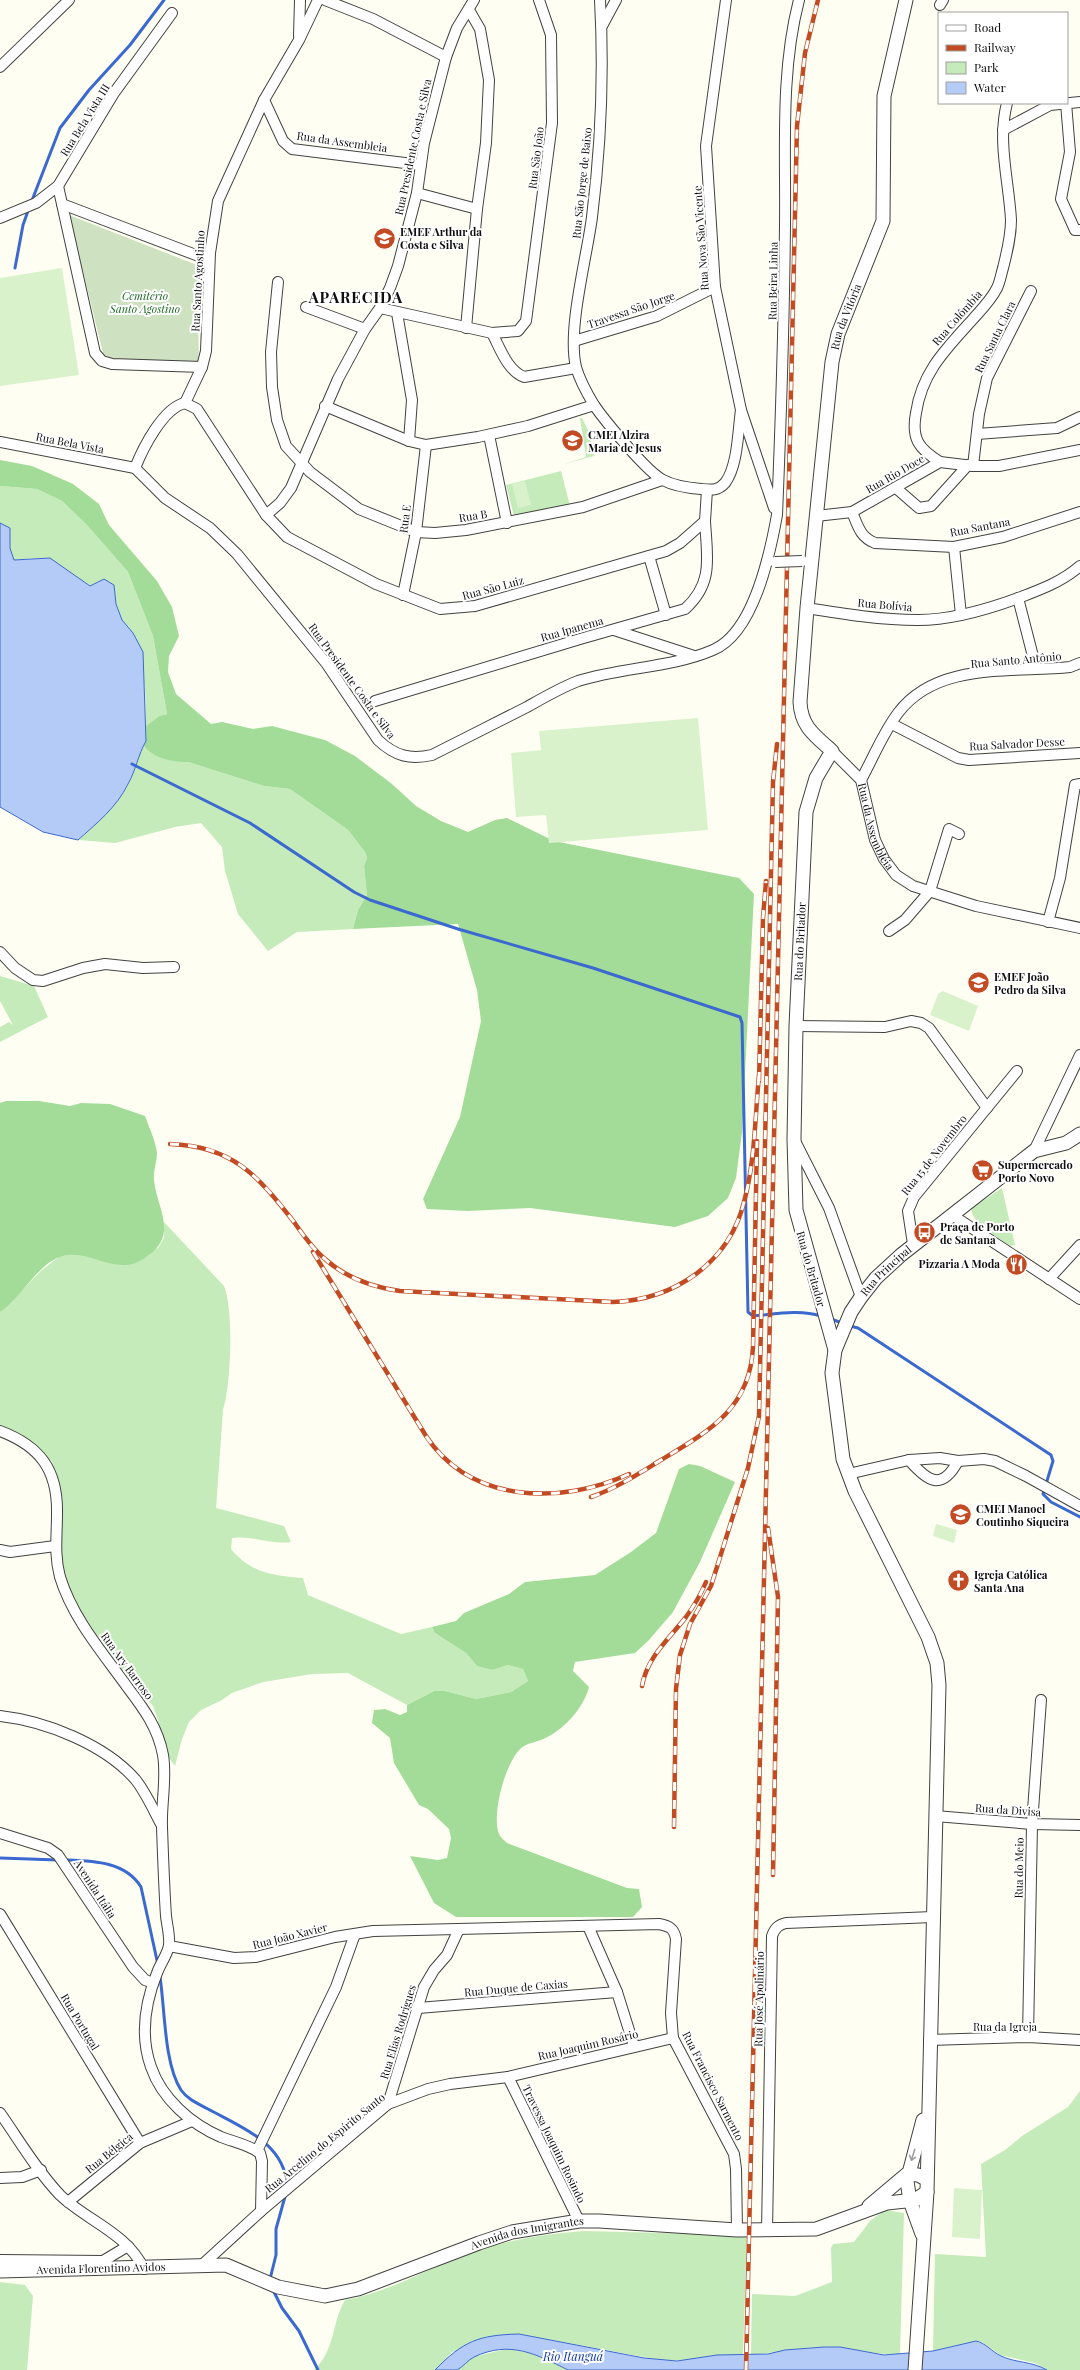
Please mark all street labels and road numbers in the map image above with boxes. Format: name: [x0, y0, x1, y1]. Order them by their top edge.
street label: Rua Presidente Costa e Silva: [391, 77, 434, 216]
street label: Rua Bela Vista III: [56, 80, 113, 159]
street label: Rua São João: [524, 126, 547, 190]
street label: Rua São Jorge de Baixo: [568, 127, 595, 239]
street label: Rua da Assembleia: [296, 128, 389, 155]
street label: Rua Nova São Vicente: [689, 185, 712, 291]
street label: Rua Santo Agostinho: [187, 230, 208, 332]
street label: Rua Beira Linha: [764, 241, 781, 320]
street label: Rua da Vitória: [827, 281, 864, 351]
street label: Rua Colômbia: [928, 286, 985, 349]
street label: Travessa São Jorge: [585, 287, 677, 332]
street label: Rua Santa Clara: [971, 298, 1019, 375]
street label: Rua Bela Vista: [35, 429, 106, 457]
street label: Rua Rio Doce: [863, 450, 927, 496]
street label: Rua E: [395, 504, 414, 534]
street label: Rua B: [458, 506, 488, 525]
street label: Rua Santana: [949, 513, 1012, 540]
street label: Rua São Luiz: [460, 572, 525, 603]
street label: Rua Bolívia: [857, 595, 914, 614]
street label: Rua Ipanema: [539, 612, 605, 645]
street label: Rua Presidente Costa e Silva: [305, 620, 400, 742]
street label: Rua Santo Antônio: [970, 648, 1062, 671]
street label: Rua Salvador Desse: [969, 733, 1066, 753]
street label: Rua da Assembléia: [855, 781, 898, 873]
street label: Rua do Britador: [790, 902, 809, 981]
street label: Rua 15 de Novembro: [897, 1111, 970, 1198]
street label: Rua do Britador: [793, 1229, 830, 1309]
street label: Rua Principal: [857, 1242, 914, 1299]
street label: Rua Ary Barroso: [98, 1629, 157, 1702]
street label: Rua da Divisa: [974, 1800, 1042, 1819]
street label: Rua do Meio: [1010, 1837, 1027, 1899]
street label: Avenida Itália: [70, 1856, 120, 1921]
street label: Rua João Xavier: [251, 1919, 329, 1952]
street label: Rua José Apolinário: [750, 1951, 767, 2047]
street label: Rua Duque de Caxias: [464, 1975, 568, 2000]
street label: Rua Elias Rodrigues: [376, 1983, 419, 2081]
street label: Rua Portugal: [58, 1991, 103, 2053]
street label: Rua da Igreja: [973, 2019, 1038, 2034]
street label: Rua Joaquim Rosário: [536, 2026, 640, 2063]
street label: Rua Francisco Sarmento: [679, 2029, 747, 2143]
street label: Travessa Joaquim Rosindo: [519, 2082, 590, 2205]
street label: Rua Arcelino do Espírito Santo: [261, 2089, 388, 2196]
street label: Rua Bélgica: [82, 2129, 136, 2176]
street label: Avenida dos Imigrantes: [467, 2213, 584, 2253]
street label: Avenida Florentino Avidos: [35, 2259, 166, 2277]

